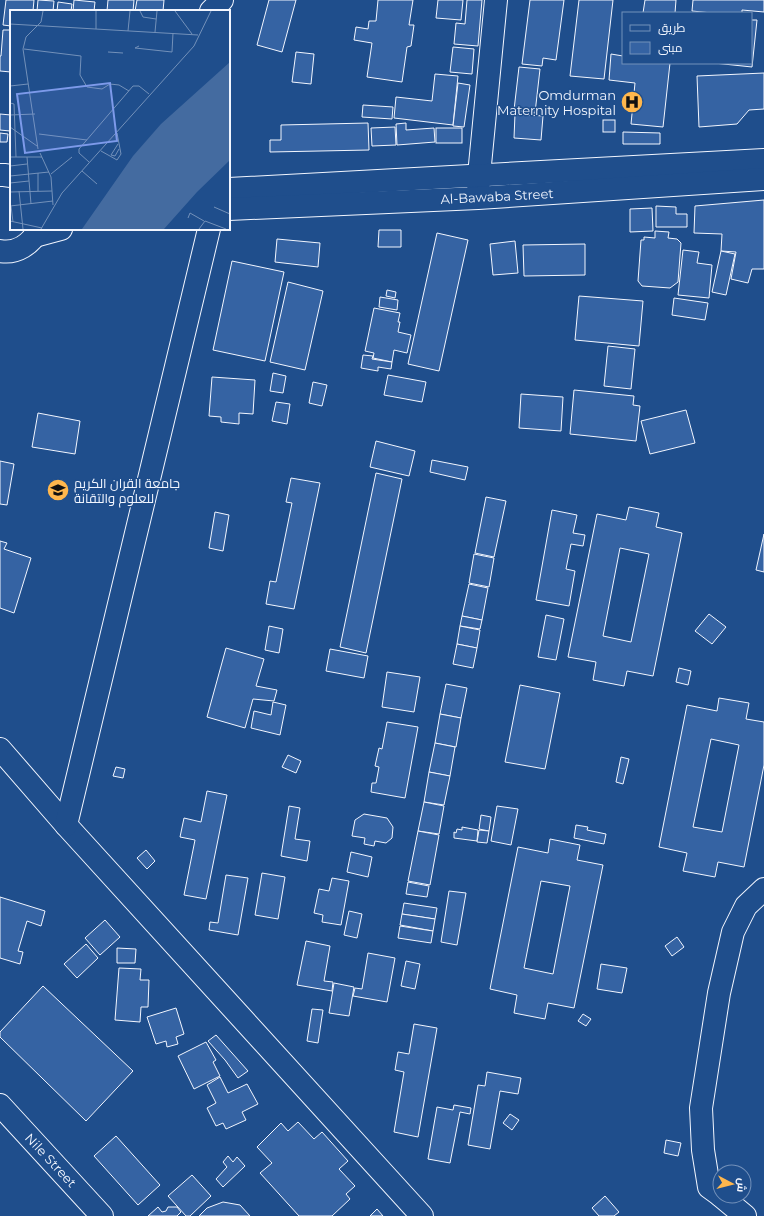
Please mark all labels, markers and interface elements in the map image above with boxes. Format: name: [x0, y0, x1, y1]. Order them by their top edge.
inset map: [10, 10, 230, 230]
legend: [622, 12, 752, 64]
text: طريق: [658, 20, 686, 35]
text: مبنى: [658, 40, 683, 55]
place label: Omdurman Maternity Hospital: [497, 87, 616, 118]
hospital icon: Omdurman Maternity Hospital: [619, 89, 645, 115]
street label: Al-Bawaba Street: [440, 185, 554, 207]
place label: جامعة القران الكريم للعلوم والتقانة: [74, 475, 180, 508]
school or university icon: جامعة القران الكريم للعلوم والتقانة: [45, 477, 71, 503]
street label: Nile Street: [22, 1130, 80, 1190]
north arrow: [712, 1164, 752, 1204]
text: ش: [734, 1177, 750, 1193]

